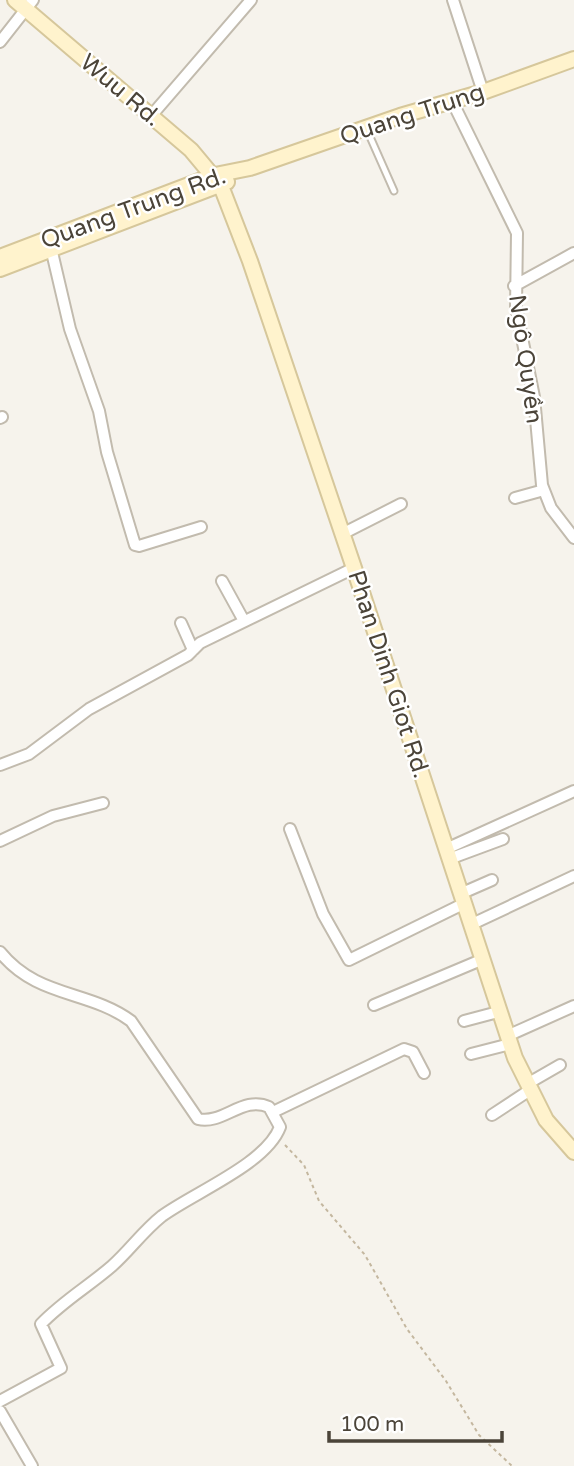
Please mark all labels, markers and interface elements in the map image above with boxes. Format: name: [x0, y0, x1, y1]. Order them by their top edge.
street label: Wuu Rd.: [74, 48, 167, 133]
street label: Quang Trung: [336, 77, 488, 151]
street label: Quang Trung Rd.: [37, 162, 230, 255]
street label: Ngô Quyền: [502, 293, 549, 425]
street label: Phan Dinh Giot Rd.: [341, 567, 436, 782]
scale bar: [329, 1400, 502, 1444]
text: 100 m: [340, 1412, 404, 1437]

